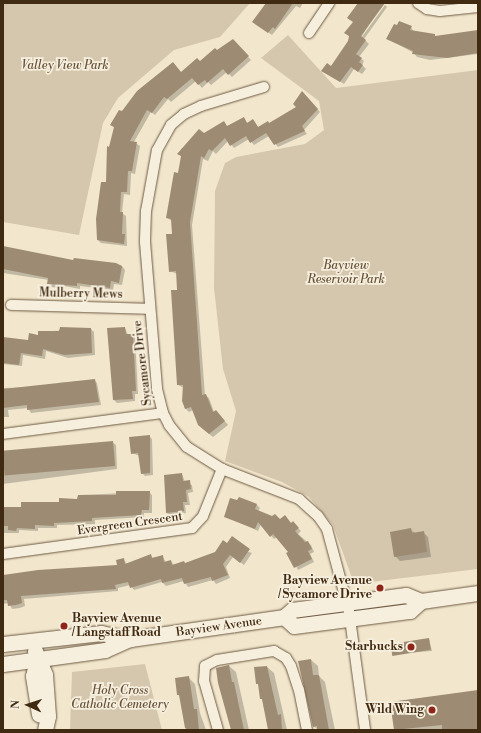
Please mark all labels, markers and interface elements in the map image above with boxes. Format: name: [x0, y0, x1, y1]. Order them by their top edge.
park label: Valley View Park: [22, 59, 108, 73]
park label: Bayview Reservoir Park: [307, 259, 385, 287]
street label: Mulberry Mews: [39, 286, 123, 302]
street label: Sycamore Drive: [131, 320, 155, 406]
street label: Evergreen Crescent: [76, 509, 184, 539]
place label: Bayview Avenue / Sycamore Drive: [278, 574, 372, 602]
marker: Bayview Avenue / Sycamore Drive: [375, 583, 385, 593]
place label: Bayview Avenue / Langstaff Road: [72, 612, 161, 640]
street label: Bayview Avenue: [175, 614, 263, 640]
marker: Bayview Avenue / Langstaff Road: [59, 621, 69, 631]
place label: Starbucks: [345, 640, 403, 654]
marker: Starbucks: [406, 642, 416, 652]
park label: Holy Cross Catholic Cemetery: [71, 684, 169, 712]
north arrow: [8, 685, 48, 725]
text: N: [9, 700, 23, 709]
place label: Wild Wing: [365, 703, 424, 717]
marker: Wild Wing: [427, 705, 437, 715]

